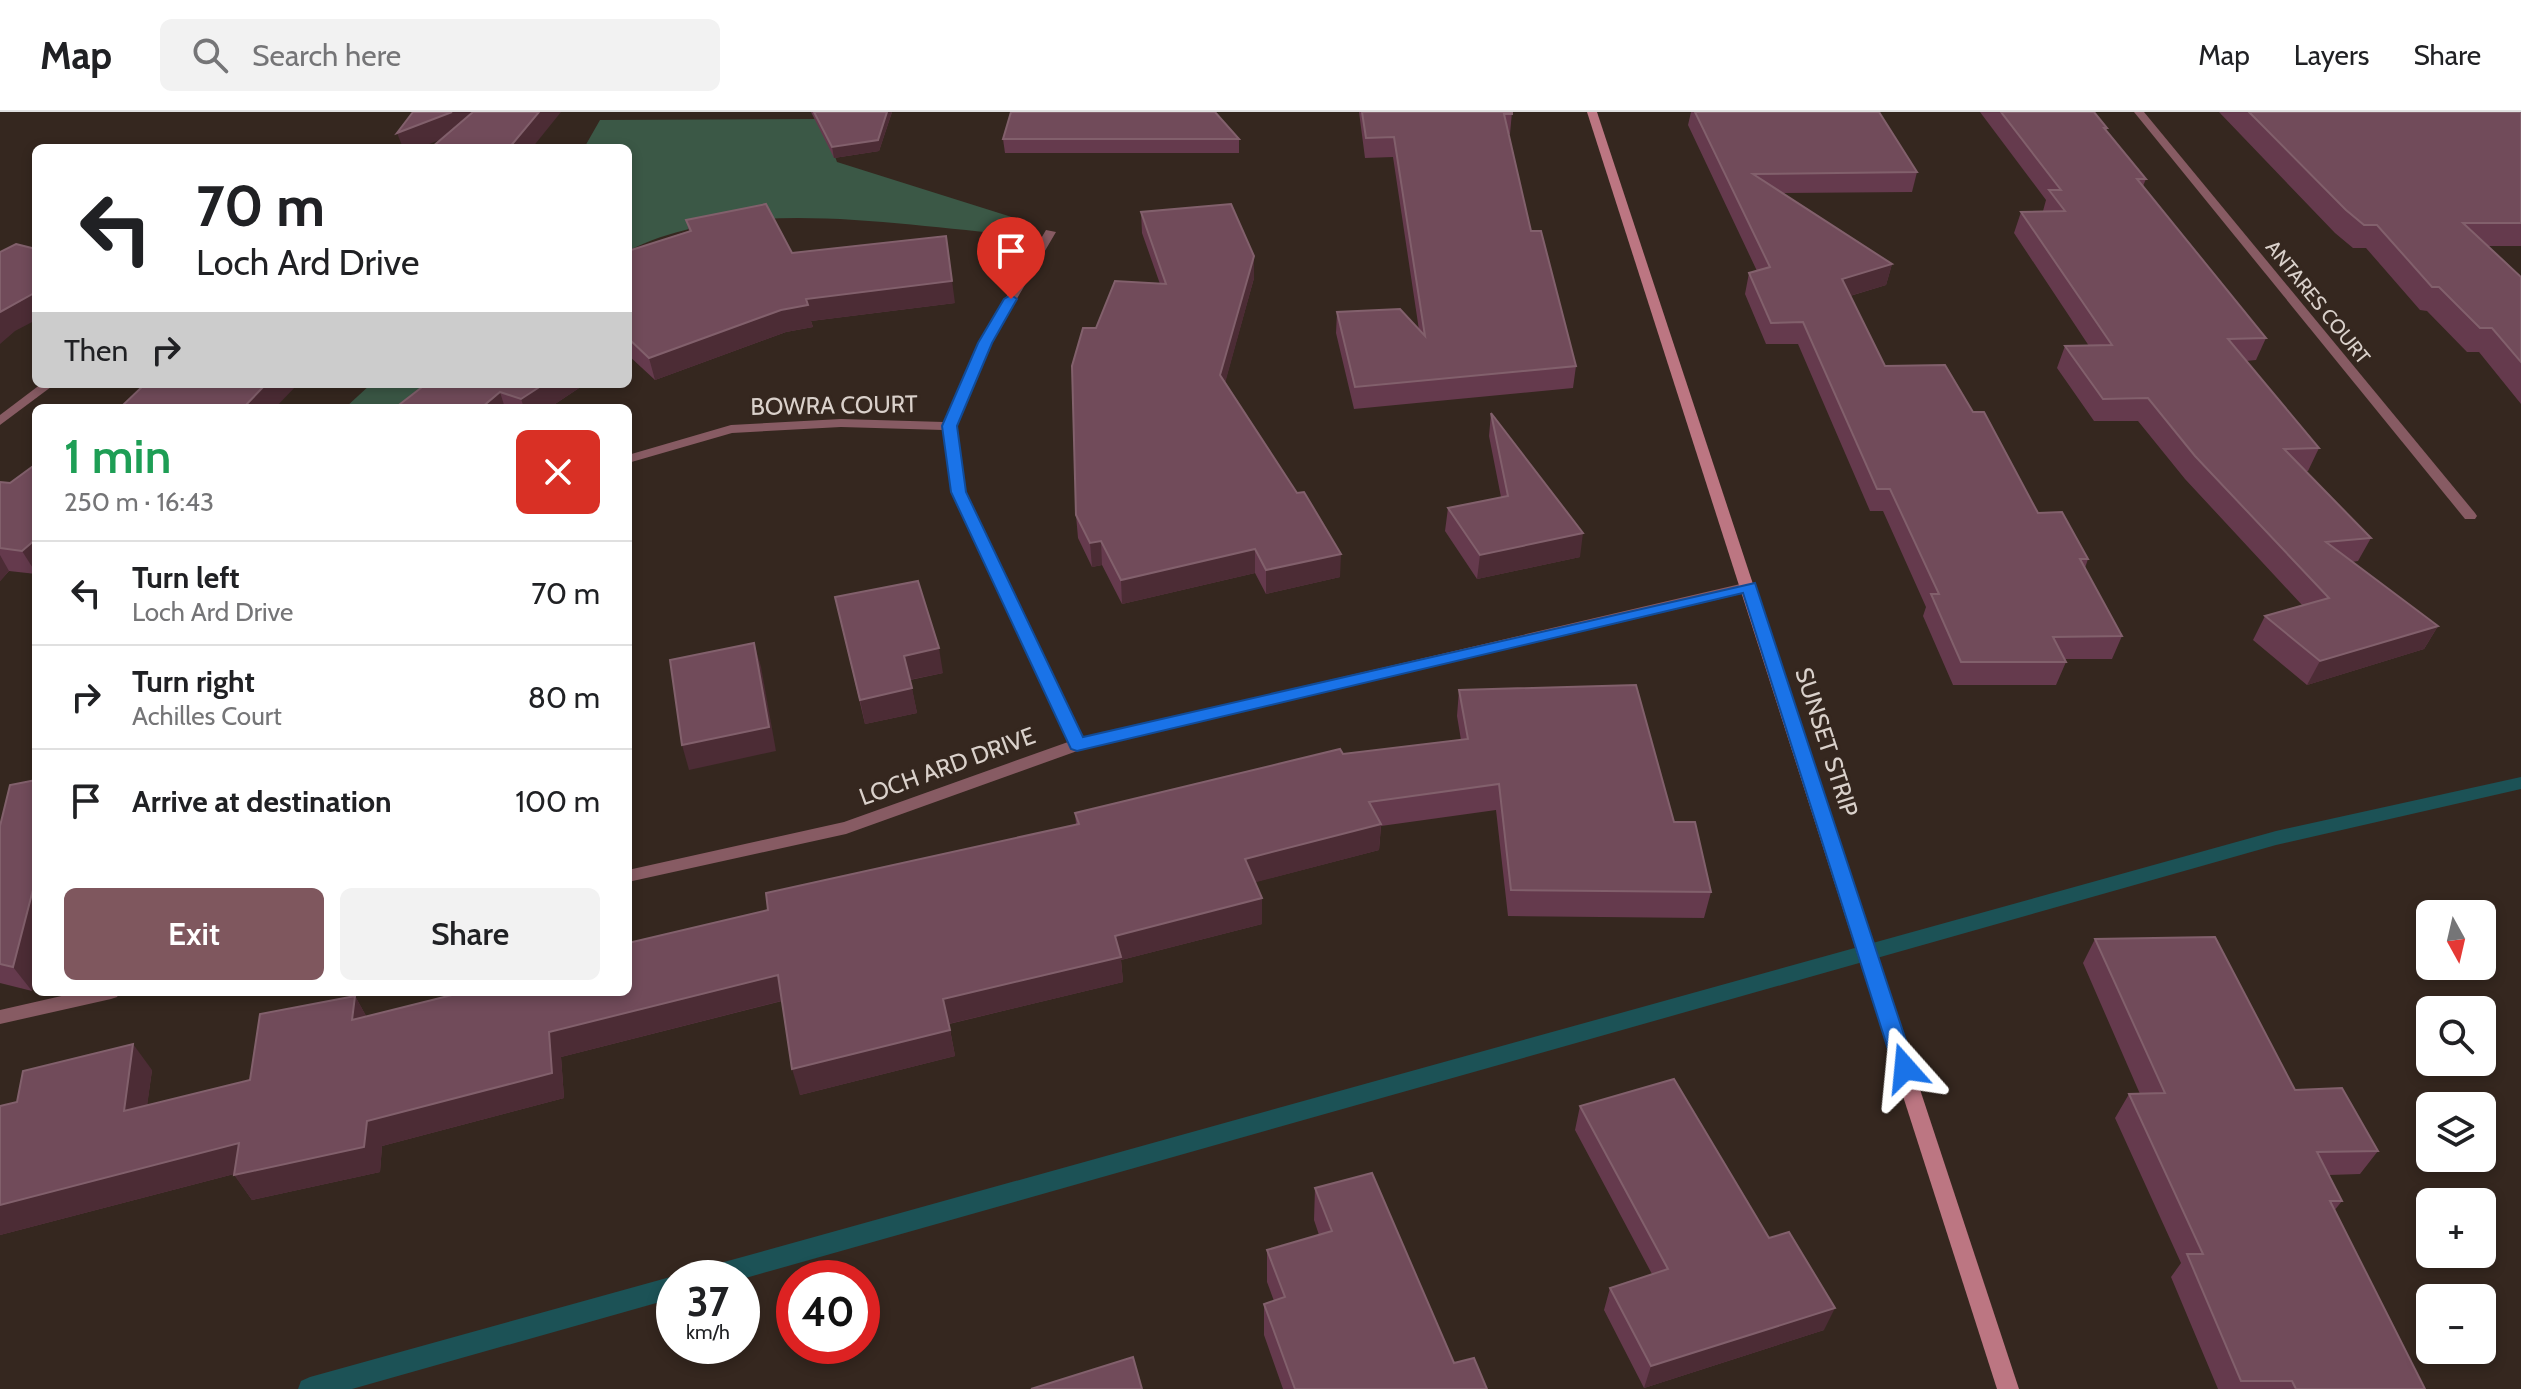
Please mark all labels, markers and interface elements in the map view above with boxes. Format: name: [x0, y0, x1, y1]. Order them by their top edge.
search box: [160, 19, 720, 91]
text: Map: [40, 32, 112, 79]
icon: search: [188, 33, 232, 77]
text: Search here: [252, 37, 401, 74]
text: Map: [2198, 38, 2250, 72]
text: Layers: [2294, 38, 2369, 72]
text: Share: [2413, 38, 2481, 72]
text: 70 m: [196, 172, 325, 240]
icon: left: [64, 176, 168, 280]
pin: [977, 217, 1045, 299]
icon: arrive: [989, 229, 1033, 273]
street label: ANTARES COURT: [2261, 235, 2375, 369]
text: Loch Ard Drive: [196, 240, 419, 284]
icon: right: [144, 328, 188, 372]
text: Then: [64, 332, 128, 369]
street label: BOWRA COURT: [750, 389, 918, 421]
text: 1 min: [64, 427, 171, 485]
button: close: [516, 430, 600, 514]
text: 250 m · 16:43: [64, 486, 214, 518]
text: Turn left: [132, 559, 240, 596]
icon: left: [64, 571, 108, 615]
text: 70 m: [531, 575, 600, 612]
text: Loch Ard Drive: [132, 596, 293, 628]
text: Turn right: [132, 663, 255, 700]
street label: SUNSET STRIP: [1789, 664, 1865, 820]
icon: right: [64, 675, 108, 719]
text: 80 m: [528, 679, 600, 716]
text: Achilles Court: [132, 700, 282, 732]
street label: LOCH ARD DRIVE: [855, 721, 1039, 811]
icon: arrive: [64, 779, 108, 823]
text: Arrive at destination: [132, 783, 392, 820]
text: 100 m: [515, 783, 600, 820]
button: Exit: [64, 888, 324, 980]
button: Share: [340, 888, 600, 980]
north arrow: [2416, 900, 2496, 980]
map controls: [2416, 900, 2496, 1364]
button: search: [2416, 996, 2496, 1076]
position arrow: [1863, 1026, 1947, 1110]
button: layers: [2416, 1092, 2496, 1172]
button: +: [2416, 1188, 2496, 1268]
speed limit sign: 40: [776, 1260, 880, 1364]
text: 37: [687, 1277, 729, 1326]
button: −: [2416, 1284, 2496, 1364]
text: km/h: [686, 1320, 730, 1344]

